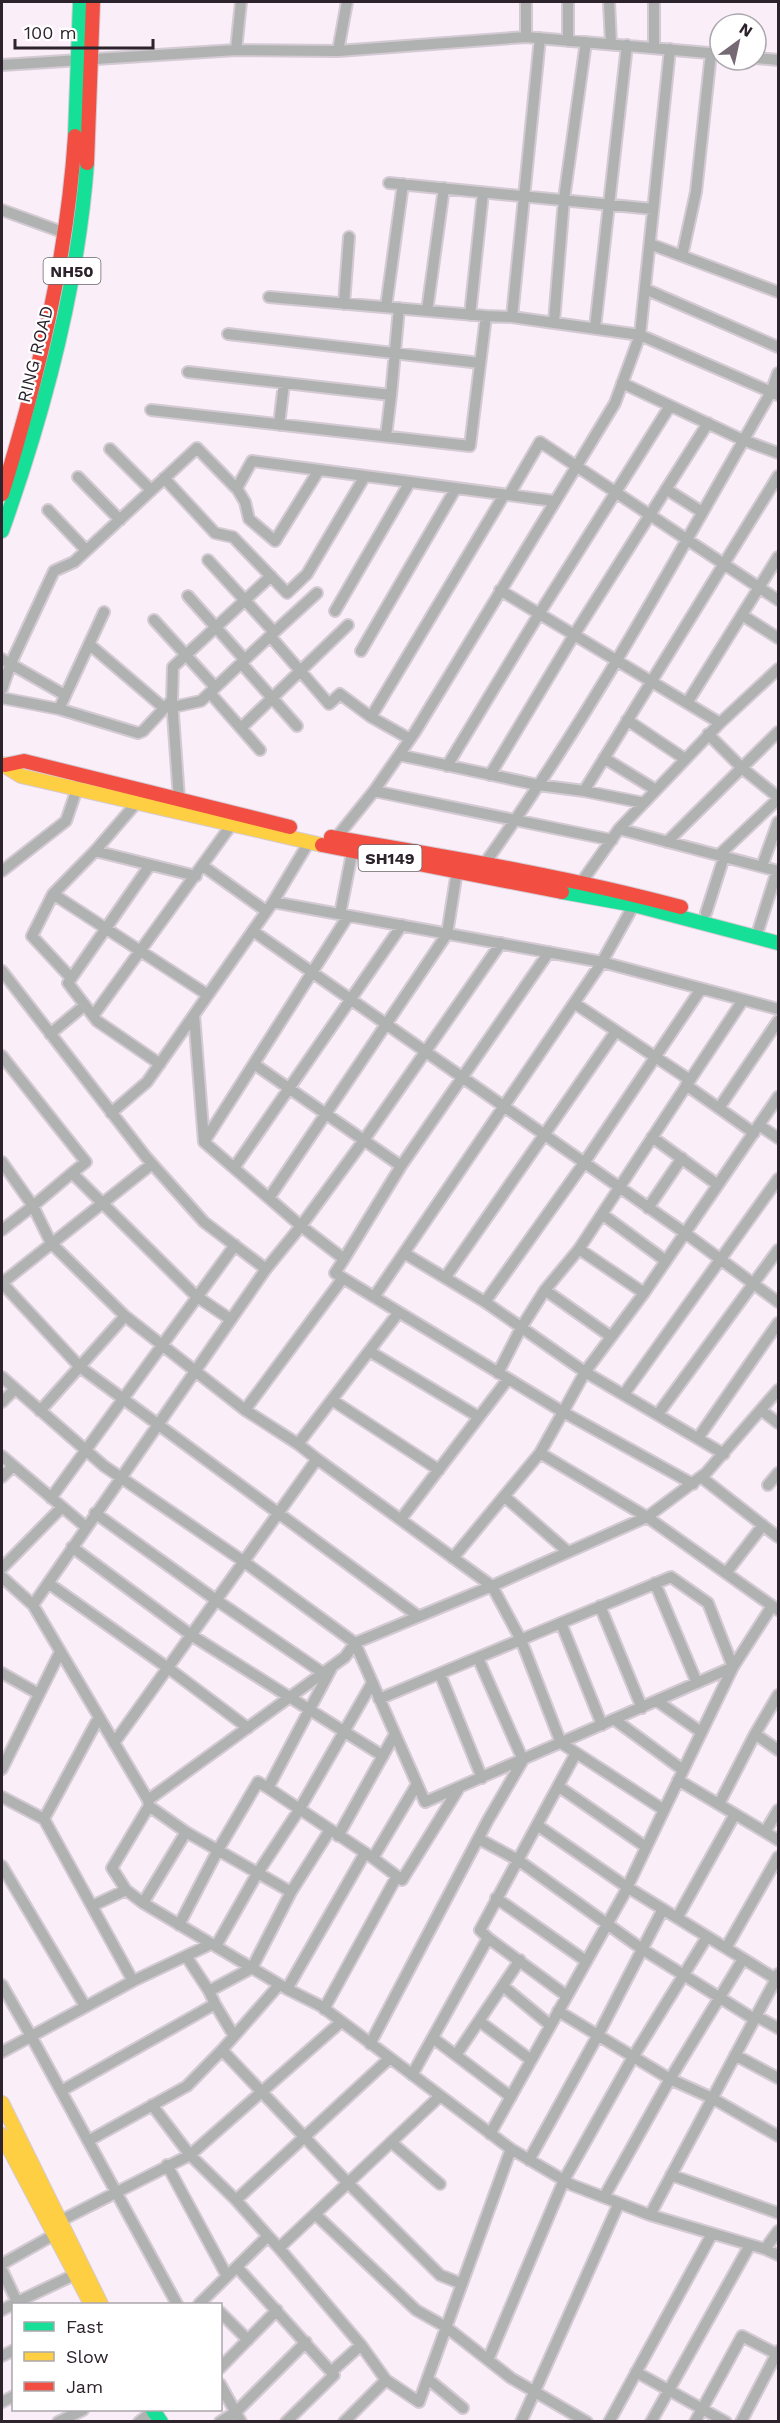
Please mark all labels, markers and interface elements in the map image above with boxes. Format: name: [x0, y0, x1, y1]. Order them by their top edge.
scale bar: [15, 12, 153, 50]
north arrow: [708, 12, 768, 72]
text: N: [736, 19, 756, 41]
text: 100 m: [24, 22, 77, 43]
road number: NH50: [44, 258, 100, 284]
street label: RING ROAD: [13, 303, 57, 405]
road number: SH149: [358, 845, 422, 871]
legend: [12, 2303, 222, 2411]
text: Fast: [66, 2316, 104, 2337]
text: Slow: [66, 2346, 109, 2367]
text: Jam: [66, 2376, 103, 2397]

